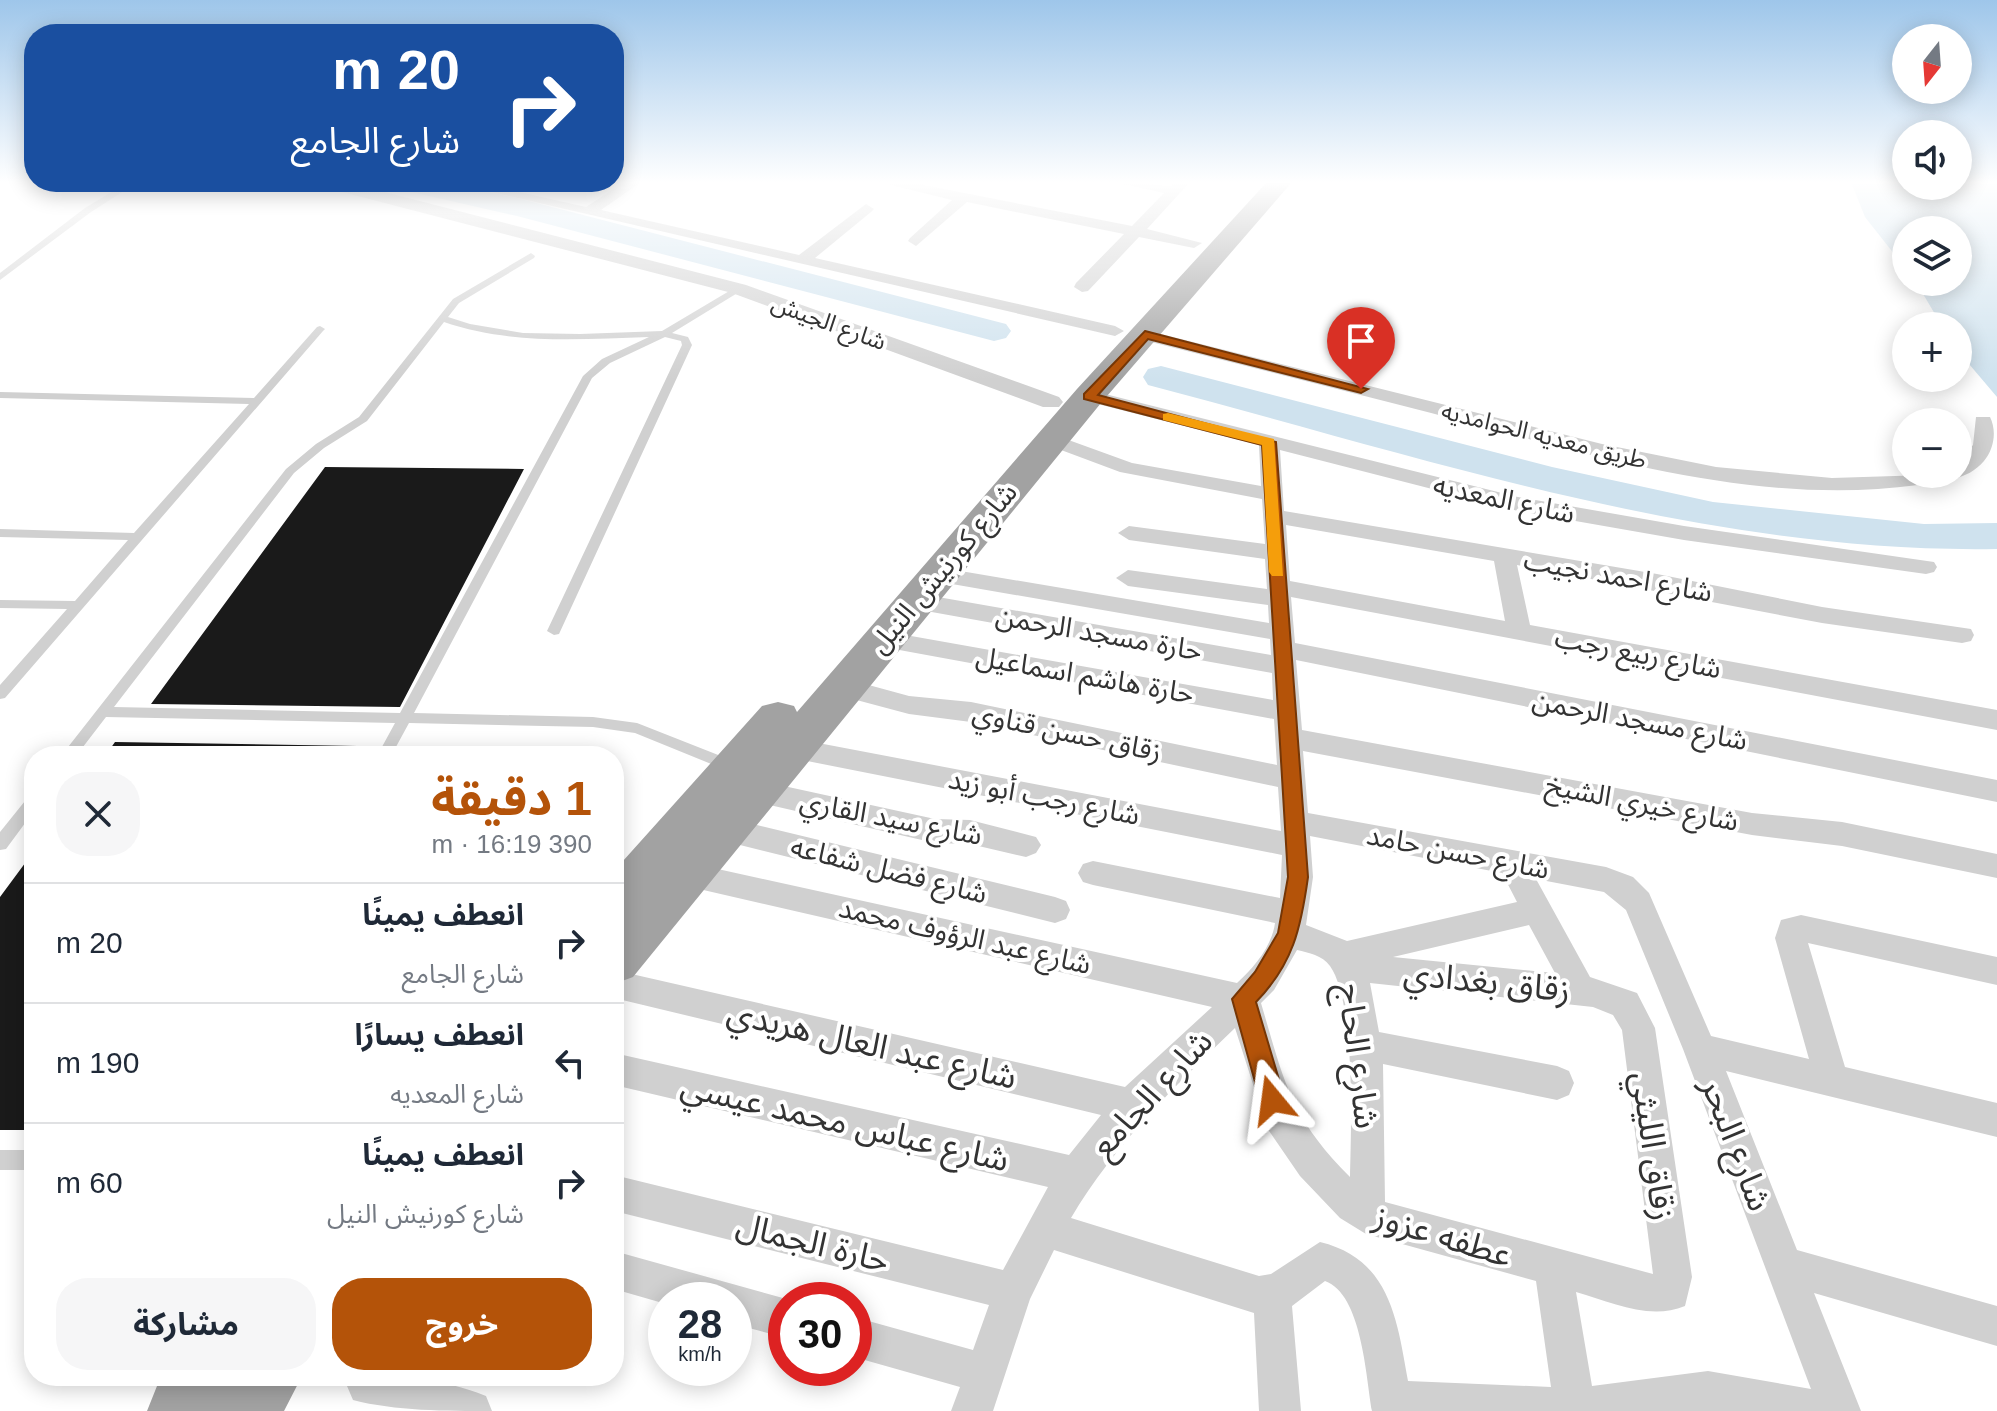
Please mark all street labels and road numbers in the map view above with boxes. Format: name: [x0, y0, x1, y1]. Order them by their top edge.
street label: شارع الجيش: [767, 289, 890, 359]
street label: طريق معديه الحوامديه: [1438, 396, 1649, 475]
street label: شارع المعديه: [1429, 469, 1578, 534]
street label: شارع كورنيش النيل: [863, 477, 1027, 662]
street label: شارع احمد نجيب: [1520, 544, 1715, 613]
street label: حارة مسجد الرحمن: [993, 600, 1205, 667]
street label: شارع ربيع رجب: [1551, 622, 1724, 689]
street label: حارة هاشم اسماعيل: [973, 641, 1196, 715]
street label: شارع مسجد الرحمن: [1529, 684, 1750, 761]
street label: زقاق حسن قناوي: [969, 697, 1164, 773]
street label: شارع رجب أبو زيد: [945, 761, 1143, 836]
street label: شارع خيري الشيخ: [1542, 769, 1741, 842]
street label: شارع سيد القاري: [796, 785, 985, 856]
street label: شارع حسن حامد: [1363, 819, 1552, 890]
street label: شارع فضل شفاعه: [786, 831, 990, 914]
street label: شارع عبد الرؤوف محمد: [835, 892, 1094, 985]
street label: زقاق بغدادي: [1401, 953, 1572, 1015]
street label: شارع الحاج: [1325, 981, 1387, 1131]
street label: شارع عبد العال هريدي: [722, 992, 1020, 1102]
street label: شارع الجامع: [1083, 1021, 1224, 1169]
street label: شارع عباس محمد عيسي: [676, 1066, 1013, 1185]
street label: زقاق الليثي: [1618, 1069, 1683, 1224]
street label: شارع البحر: [1688, 1071, 1780, 1218]
street label: عطفه عزوز: [1368, 1196, 1517, 1275]
street label: حارة الجمال: [732, 1205, 893, 1280]

